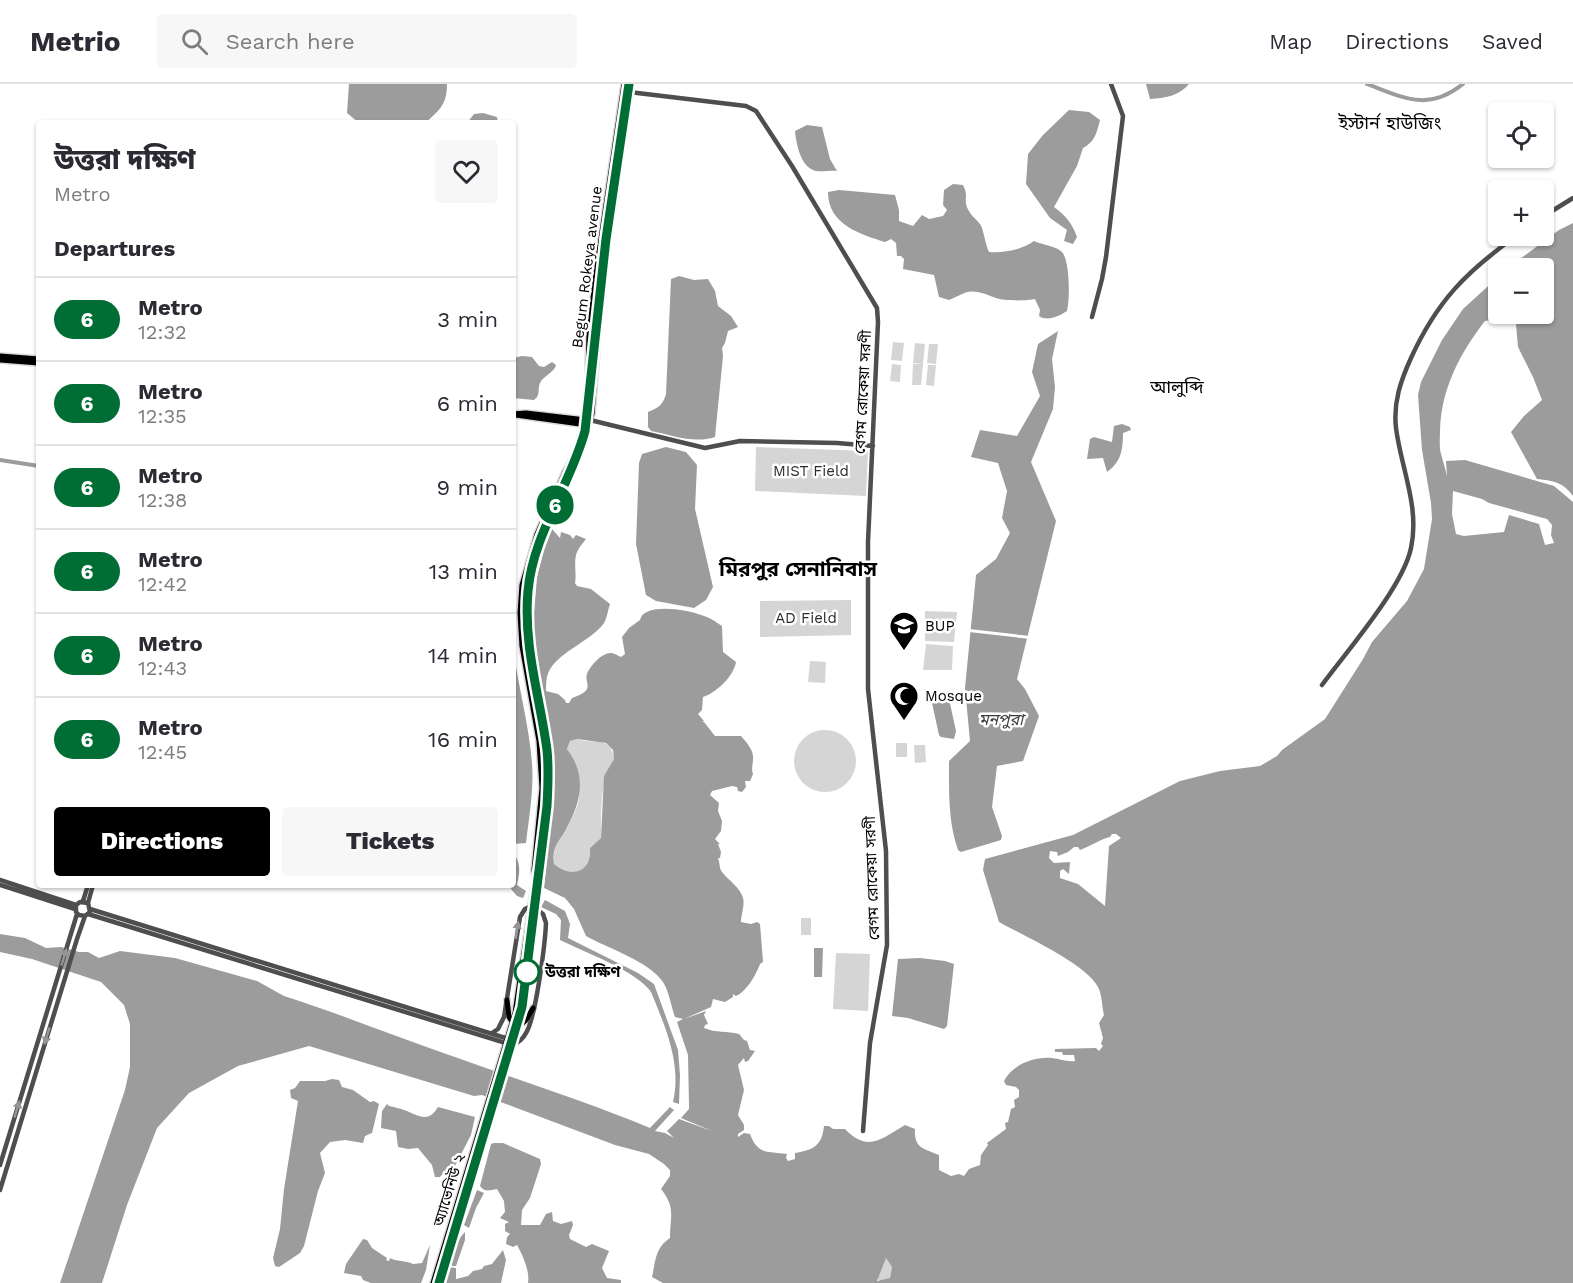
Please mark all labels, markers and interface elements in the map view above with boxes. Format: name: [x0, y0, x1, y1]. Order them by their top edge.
search box: [157, 14, 577, 68]
text: Metrio: [30, 25, 121, 58]
icon: search: [178, 25, 211, 58]
text: Search here: [226, 29, 355, 54]
text: Map: [1269, 29, 1312, 54]
text: Directions: [1345, 29, 1449, 54]
text: Saved: [1482, 29, 1543, 54]
map controls: [1488, 102, 1554, 324]
button: locate: [1488, 102, 1554, 168]
district label: ইস্টার্ন হাউজিং: [1337, 112, 1442, 133]
button: heart: [435, 140, 498, 203]
text: উত্তরা দক্ষিণ: [54, 143, 196, 176]
button: +: [1488, 180, 1554, 246]
text: Metro: [54, 182, 110, 206]
street label: Begum Rokeya avenue: [568, 185, 606, 349]
text: Departures: [54, 236, 175, 261]
button: −: [1488, 258, 1554, 324]
text: Metro: [138, 295, 203, 320]
text: 6: [81, 307, 93, 332]
text: 3 min: [437, 307, 498, 332]
text: 12:32: [138, 320, 187, 344]
street label: বেগম রোকেয়া সরণী: [851, 328, 875, 455]
district label: আলুব্দি: [1149, 376, 1204, 398]
text: Metro: [138, 379, 203, 404]
text: 6: [81, 391, 93, 416]
text: 6 min: [437, 391, 498, 416]
text: 12:35: [138, 404, 187, 428]
park label: MIST Field: [773, 462, 849, 480]
text: Metro: [138, 463, 203, 488]
text: 6: [81, 475, 93, 500]
text: 9 min: [436, 475, 498, 500]
line badge: 6: [536, 486, 574, 524]
text: 12:38: [138, 488, 187, 512]
text: 6: [549, 493, 561, 518]
text: Metro: [138, 547, 203, 572]
district label: মিরপুর সেনানিবাস: [718, 556, 877, 581]
text: 6: [81, 559, 93, 584]
text: 13 min: [429, 559, 498, 584]
text: 12:42: [138, 572, 187, 596]
park label: AD Field: [775, 609, 837, 627]
school or university icon: BUP: [888, 610, 920, 652]
place label: BUP: [925, 617, 955, 635]
text: Metro: [138, 631, 203, 656]
text: 6: [81, 643, 93, 668]
text: 14 min: [428, 643, 498, 668]
text: 12:43: [138, 656, 187, 680]
mosque icon: Mosque: [888, 680, 920, 722]
place label: Mosque: [925, 687, 982, 705]
water label: মনপুরা: [979, 710, 1026, 729]
text: Metro: [138, 715, 203, 740]
text: 6: [81, 727, 93, 752]
text: 16 min: [428, 727, 498, 752]
text: 12:45: [138, 740, 187, 764]
button: Directions: [54, 807, 270, 876]
button: Tickets: [282, 807, 498, 876]
street label: বেগম রোকেয়া সরণী: [861, 815, 883, 940]
one-way arrow: [513, 920, 522, 939]
one-way arrow: [60, 948, 69, 966]
marker: উত্তরা দক্ষিণ: [514, 959, 540, 985]
place label: উত্তরা দক্ষিণ: [544, 963, 621, 981]
one-way arrow: [42, 1027, 51, 1045]
one-way arrow: [13, 1100, 22, 1118]
street label: অ্যাভেনিউ ২: [429, 1151, 469, 1229]

